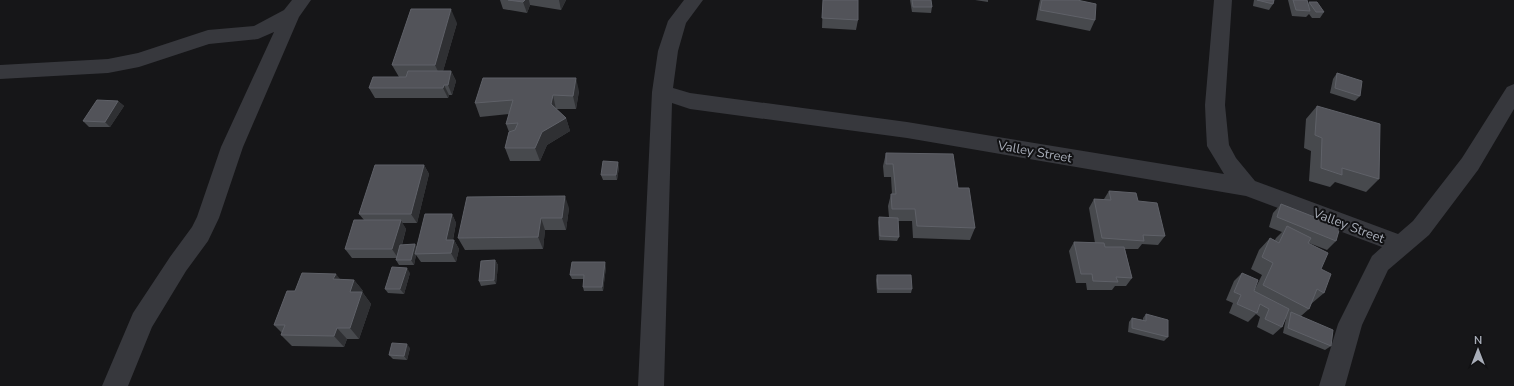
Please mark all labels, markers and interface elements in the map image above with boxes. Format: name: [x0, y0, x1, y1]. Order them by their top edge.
street label: Valley Street: [995, 136, 1074, 167]
street label: Valley Street: [1309, 204, 1387, 248]
north arrow: [1458, 330, 1498, 370]
text: N: [1474, 333, 1482, 348]

